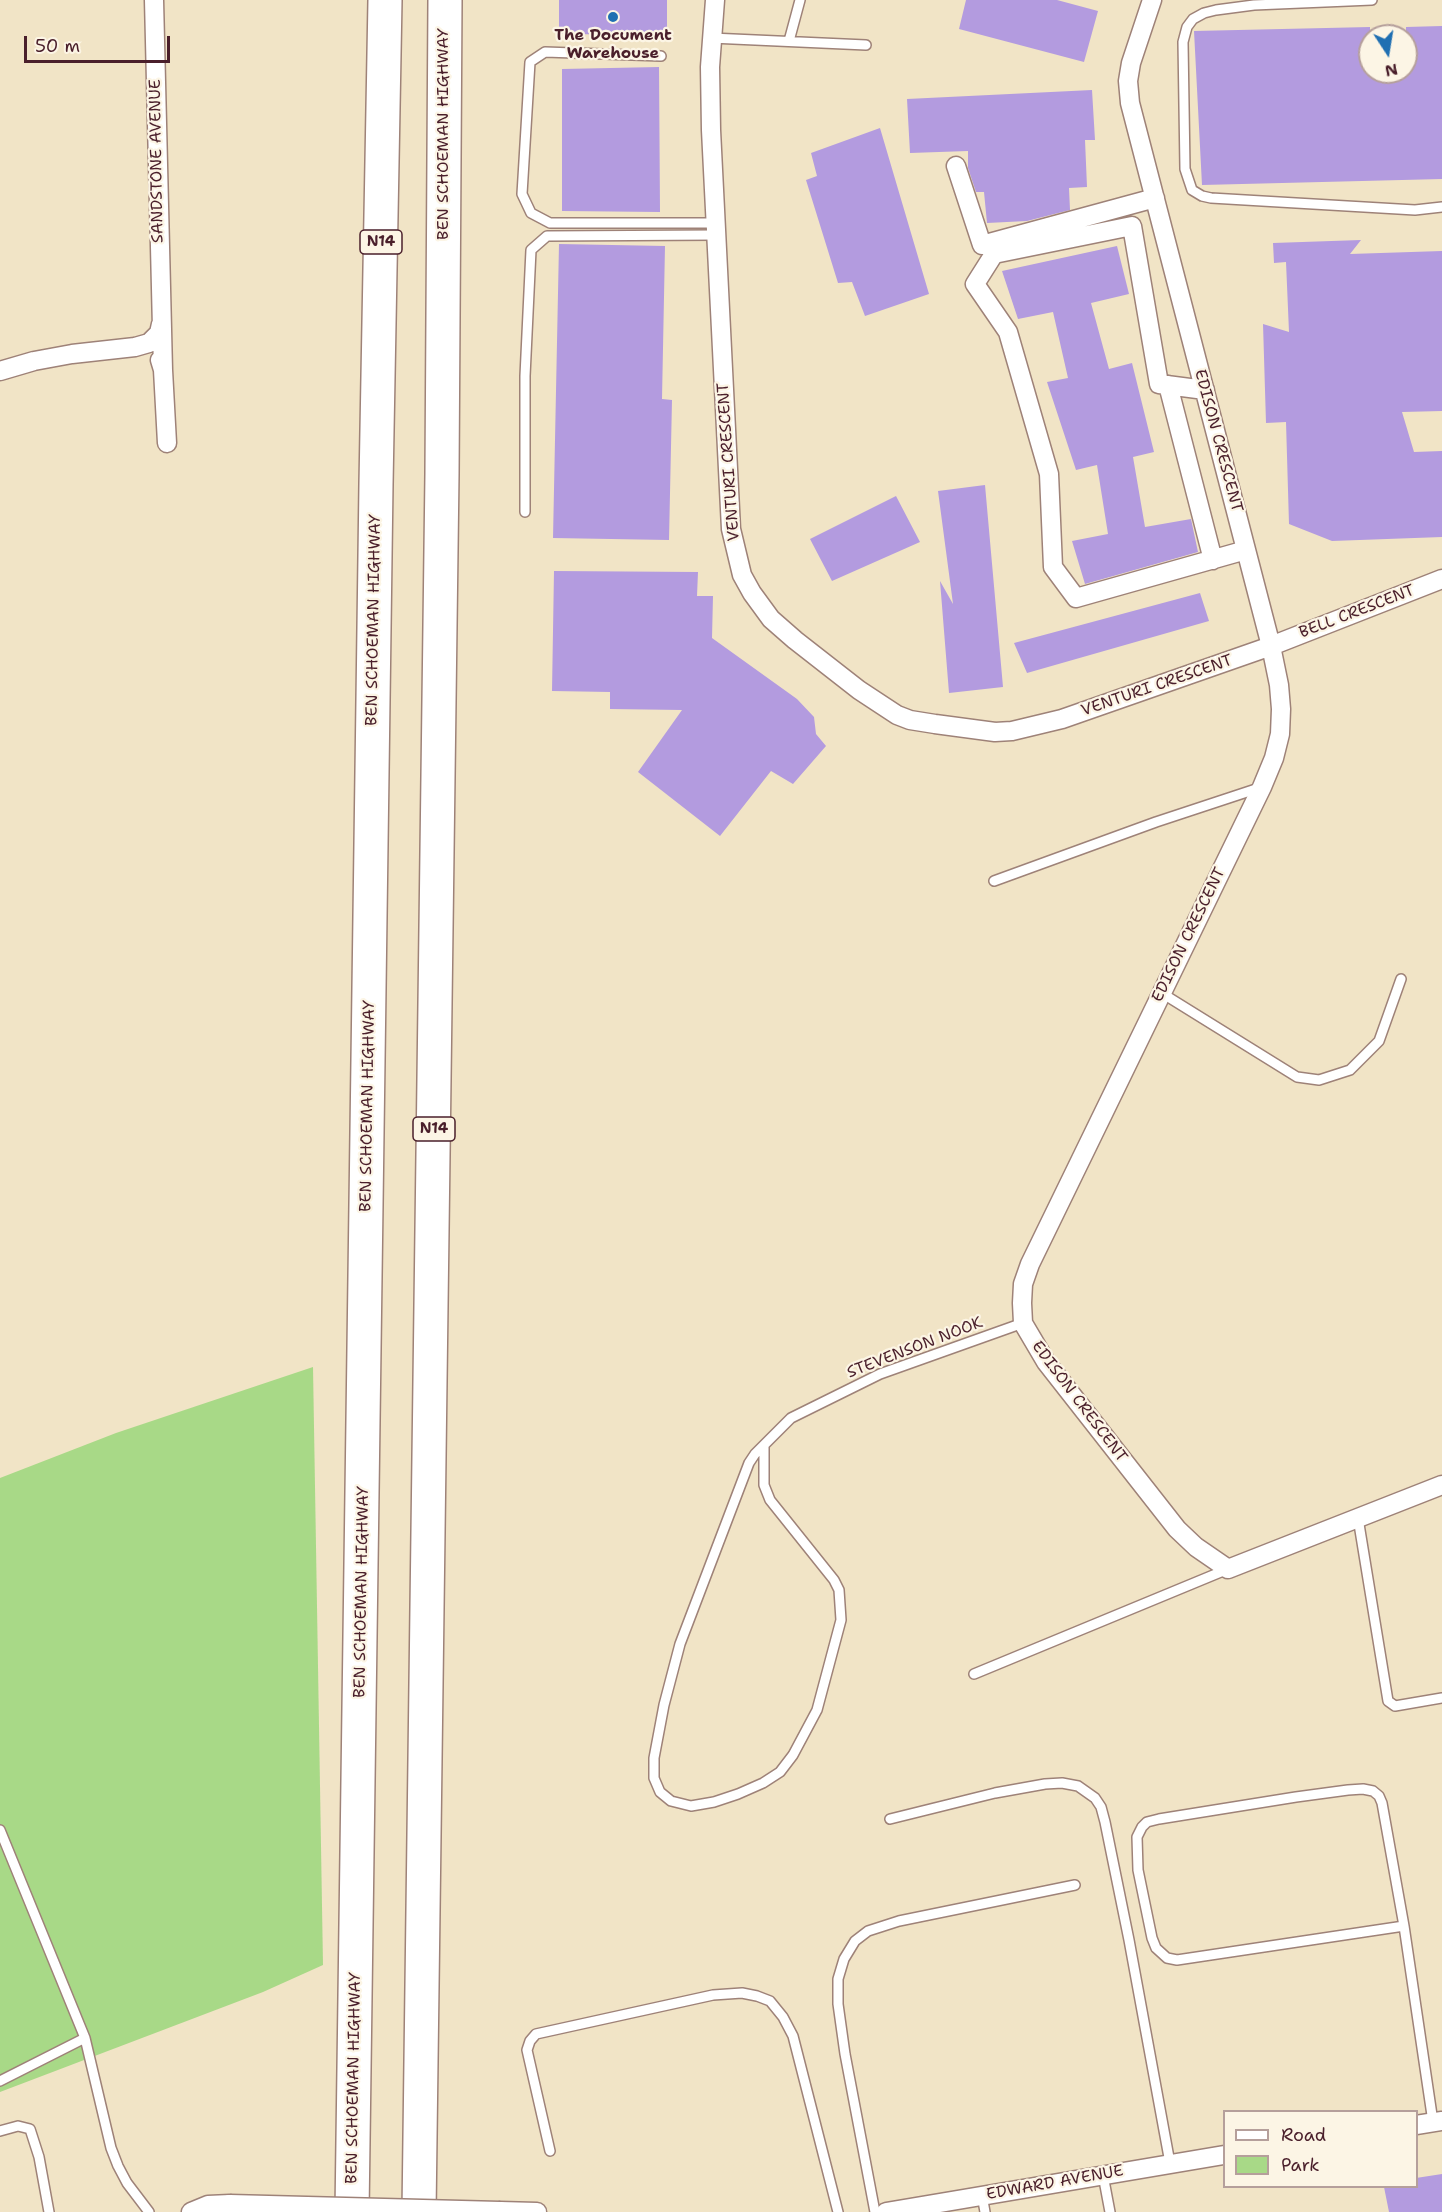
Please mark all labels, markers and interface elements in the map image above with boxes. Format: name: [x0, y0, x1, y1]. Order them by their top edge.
marker: The Document Warehouse: [606, 10, 620, 24]
scale bar: [27, 24, 172, 62]
north arrow: [1358, 24, 1418, 84]
place label: The Document Warehouse: [554, 26, 672, 64]
street label: BEN SCHOEMAN HIGHWAY: [434, 28, 454, 240]
text: 50 m: [35, 34, 80, 58]
text: N: [1383, 59, 1400, 82]
street label: SANDSTONE AVENUE: [146, 79, 168, 243]
road number: N14: [360, 230, 402, 254]
street label: EDISON CRESCENT: [1190, 368, 1246, 514]
street label: VENTURI CRESCENT: [714, 382, 744, 542]
street label: BEN SCHOEMAN HIGHWAY: [363, 514, 385, 726]
street label: BELL CRESCENT: [1297, 581, 1417, 643]
street label: VENTURI CRESCENT: [1079, 651, 1235, 721]
street label: EDISON CRESCENT: [1148, 865, 1230, 1005]
street label: BEN SCHOEMAN HIGHWAY: [357, 1000, 379, 1212]
road number: N14: [413, 1117, 455, 1141]
street label: STEVENSON NOOK: [844, 1313, 986, 1383]
street label: EDISON CRESCENT: [1027, 1338, 1131, 1466]
street label: BEN SCHOEMAN HIGHWAY: [351, 1486, 373, 1698]
street label: BEN SCHOEMAN HIGHWAY: [343, 1972, 365, 2184]
legend: [1223, 2110, 1418, 2188]
text: Road: [1281, 2123, 1326, 2147]
text: Park: [1281, 2153, 1320, 2177]
street label: EDWARD AVENUE: [985, 2161, 1125, 2205]

